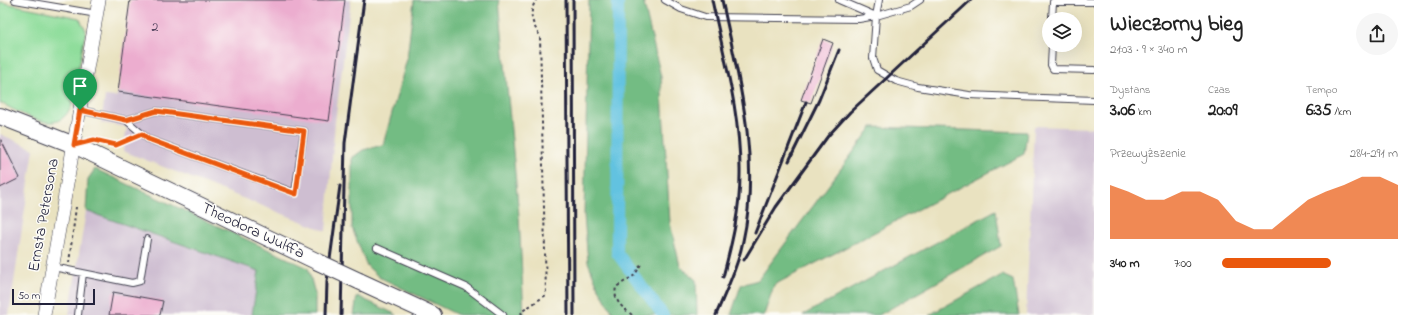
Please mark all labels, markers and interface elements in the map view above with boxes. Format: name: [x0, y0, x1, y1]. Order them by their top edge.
text: Wieczorny bieg: [1110, 9, 1243, 41]
map controls: [1042, 12, 1082, 52]
button: layers: [1042, 12, 1082, 52]
button: share: [1356, 13, 1398, 55]
house number: 2: [152, 17, 159, 38]
text: 21:03 · 9 × 340 m: [1110, 40, 1188, 59]
pin: [63, 69, 97, 110]
icon: arrive: [69, 75, 91, 97]
text: Dystans: [1110, 82, 1150, 98]
text: Czas: [1208, 82, 1230, 98]
text: Tempo: [1306, 82, 1337, 98]
text: 3.06: [1110, 98, 1135, 123]
text: 20:09: [1208, 98, 1238, 123]
text: 6:35: [1306, 98, 1332, 123]
text: km: [1135, 104, 1151, 120]
text: /km: [1332, 104, 1351, 120]
text: Przewyższenie: [1110, 144, 1186, 163]
text: 284–291 m: [1350, 144, 1398, 163]
street label: Ernsta Petersona: [22, 156, 66, 274]
street label: Theodora Wulffa: [197, 197, 309, 265]
text: 340 m: [1110, 254, 1140, 273]
text: 7:00: [1174, 254, 1192, 273]
scale bar: [12, 287, 95, 306]
text: 50 m: [18, 288, 40, 304]

